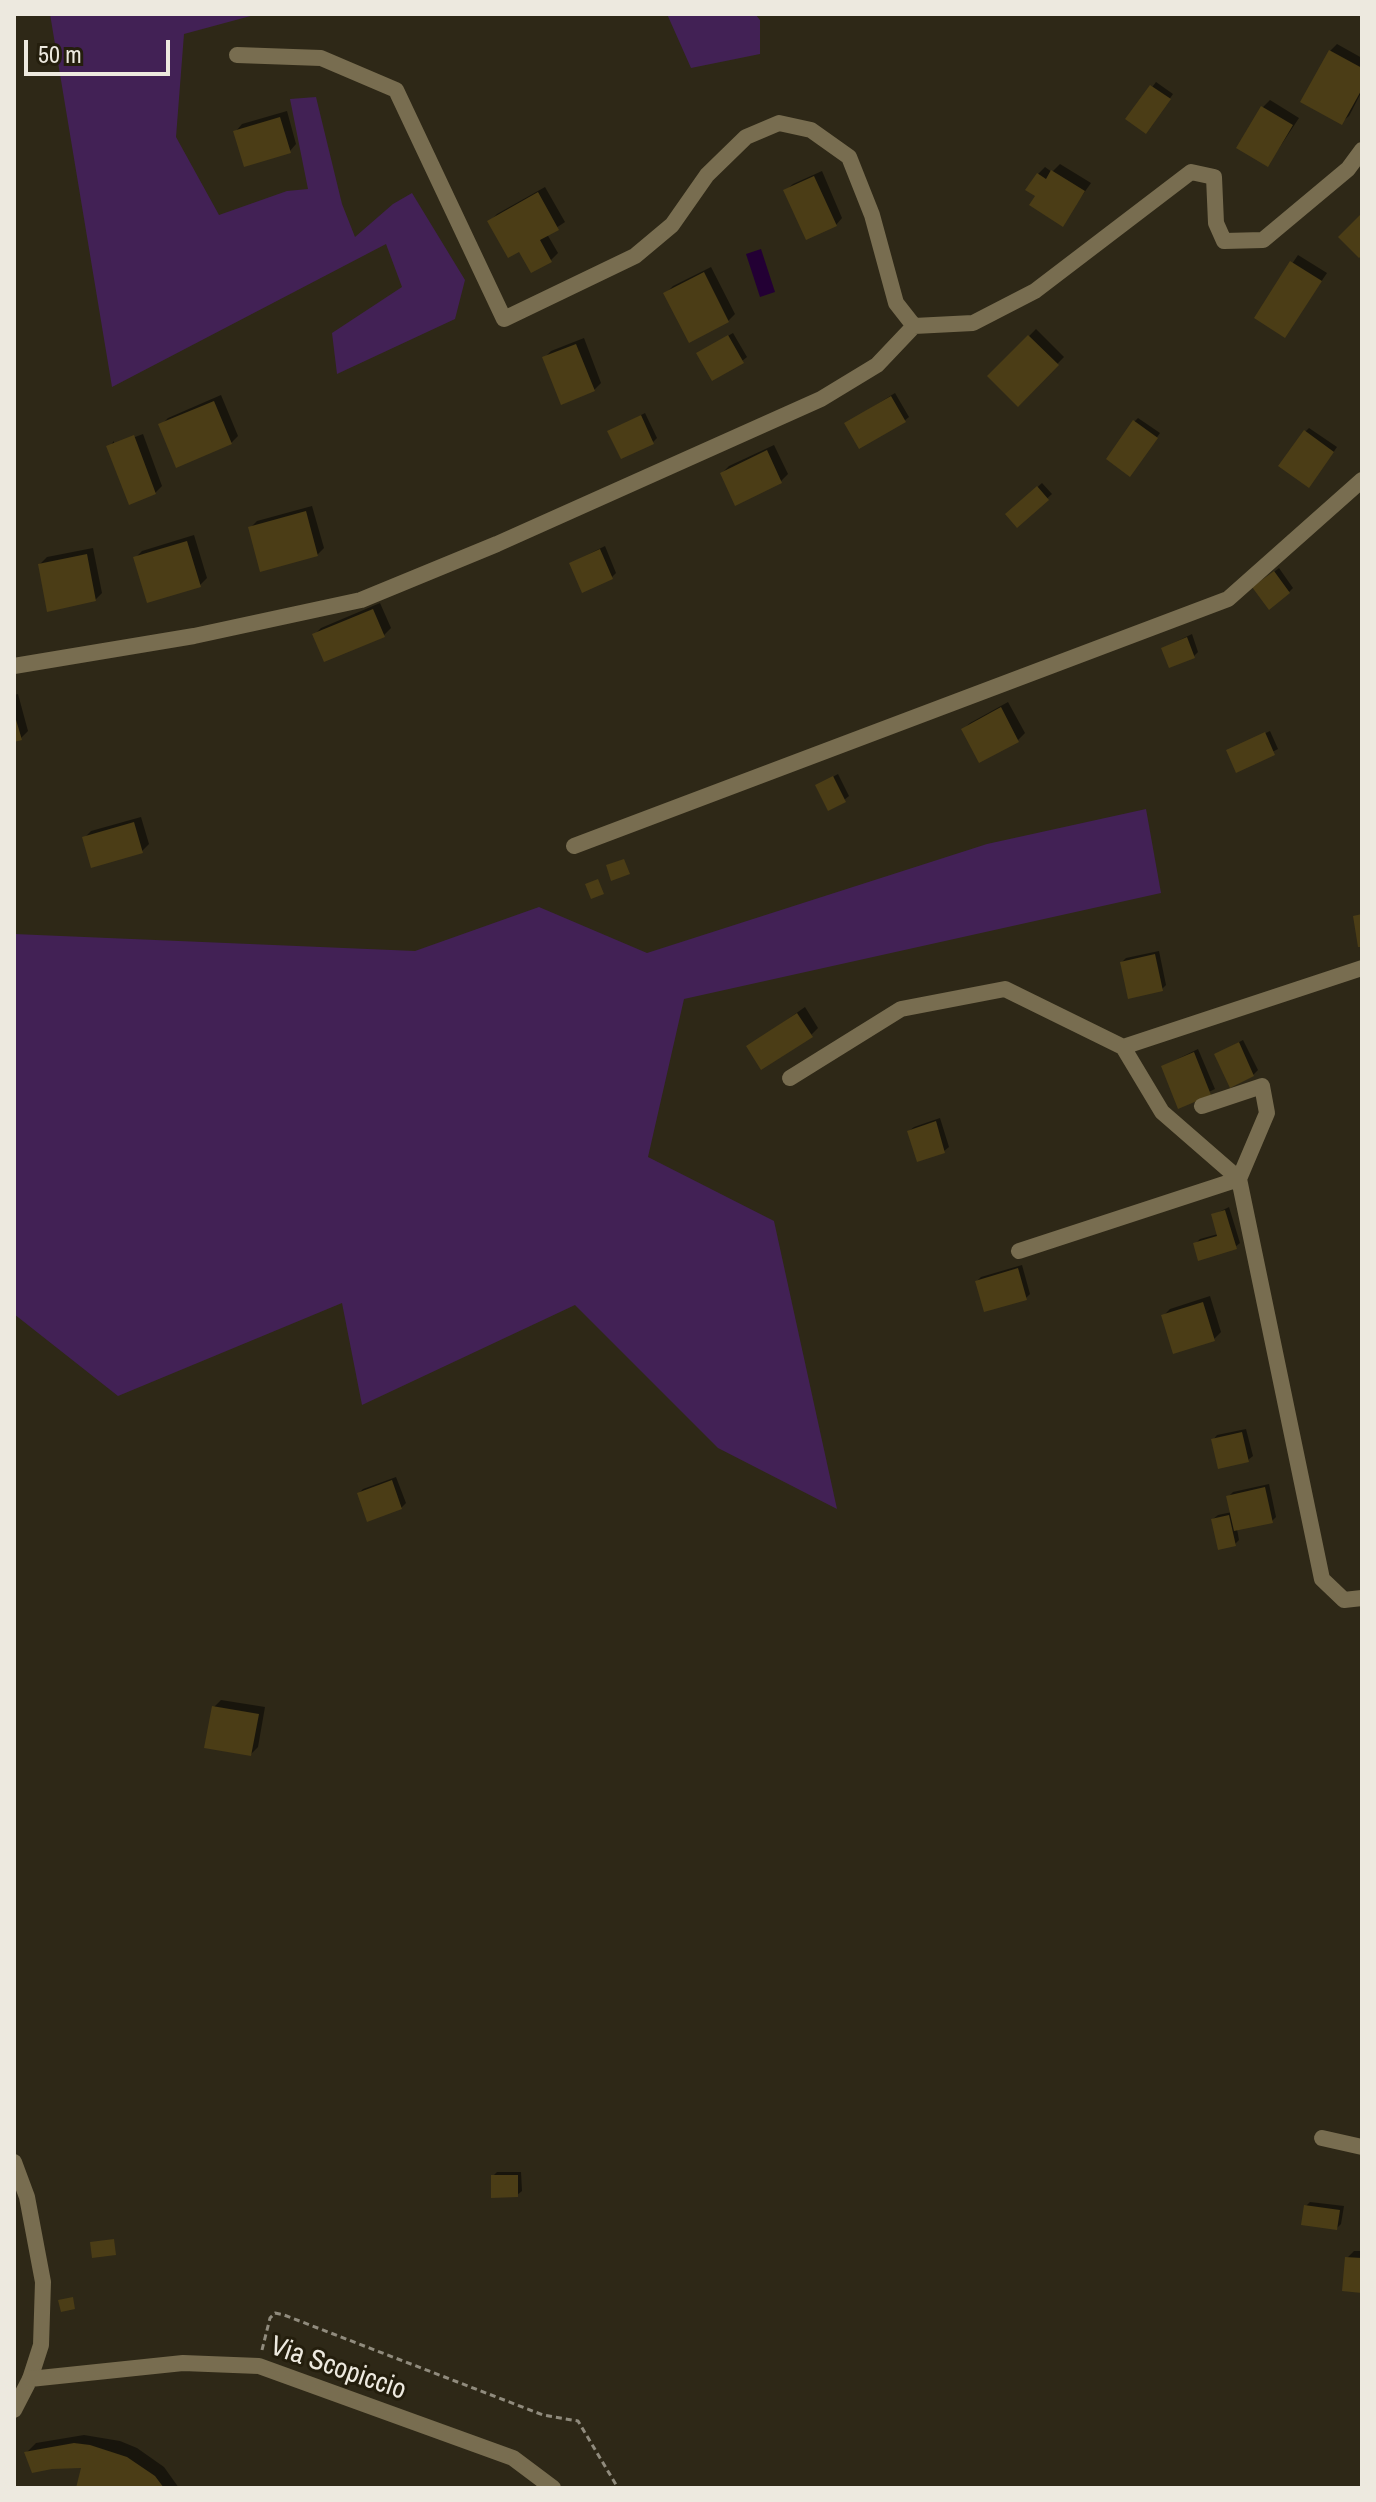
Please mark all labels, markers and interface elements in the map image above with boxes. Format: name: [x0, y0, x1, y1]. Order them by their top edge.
scale bar: [28, 24, 174, 74]
text: 50 m: [38, 38, 82, 70]
street label: Via Scopiccio: [266, 2330, 410, 2408]

